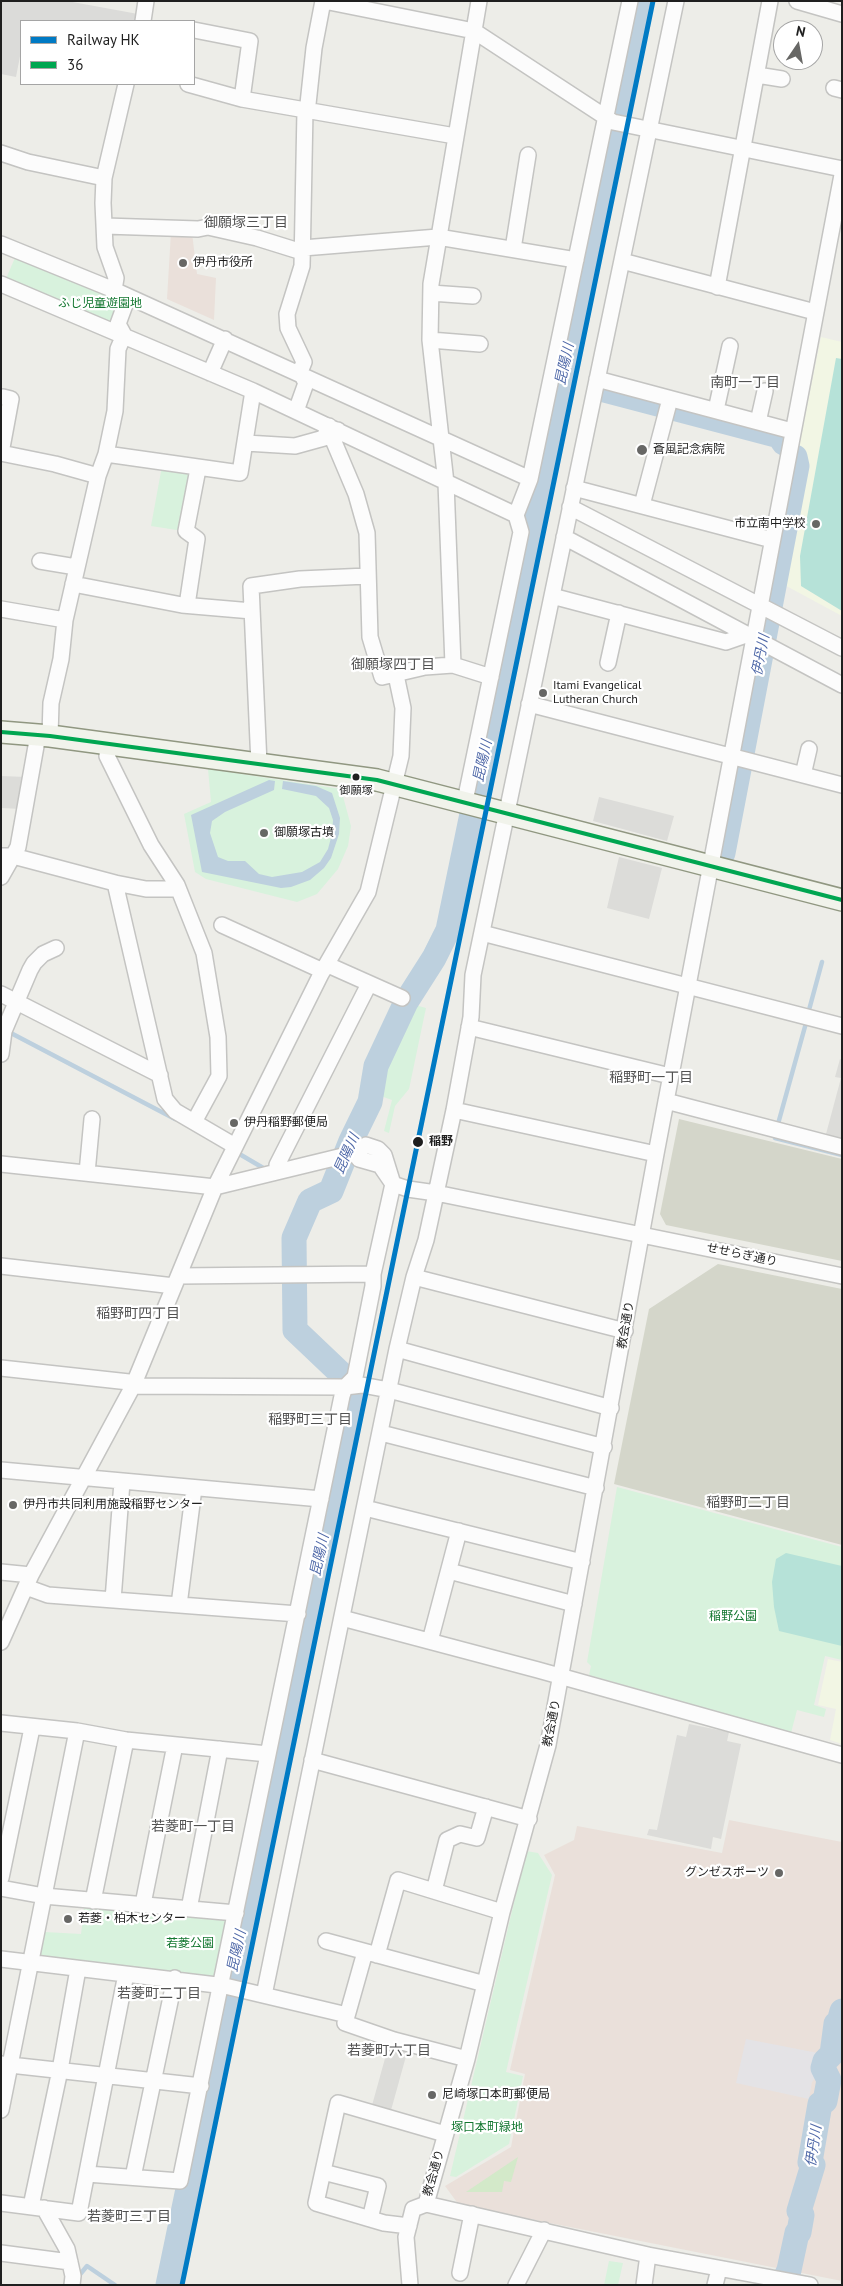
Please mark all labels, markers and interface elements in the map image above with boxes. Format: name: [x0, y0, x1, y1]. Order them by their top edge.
legend: [20, 20, 195, 85]
north arrow: [773, 20, 823, 70]
text: N: [795, 22, 807, 41]
text: Railway HK: [67, 30, 140, 49]
text: 36: [67, 55, 83, 74]
district label: 御願塚三丁目: [204, 215, 288, 231]
place label: 伊丹市役所: [193, 256, 253, 270]
marker: 伊丹市役所: [177, 257, 189, 269]
park label: ふじ児童遊園地: [58, 297, 142, 311]
water label: 昆陽川: [552, 342, 578, 386]
district label: 南町一丁目: [710, 375, 780, 391]
marker: 蒼風記念病院: [635, 443, 649, 457]
place label: 蒼風記念病院: [653, 443, 725, 457]
place label: 市立南中学校: [734, 517, 806, 531]
marker: 市立南中学校: [810, 518, 822, 530]
water label: 伊丹川: [749, 633, 773, 677]
district label: 御願塚四丁目: [351, 657, 435, 673]
place label: Itami Evangelical Lutheran Church: [553, 679, 642, 707]
marker: Itami Evangelical Lutheran Church: [537, 687, 549, 699]
water label: 昆陽川: [470, 739, 496, 783]
marker: 御願塚: [351, 772, 361, 782]
place label: 御願塚: [340, 784, 372, 798]
place label: 御願塚古墳: [274, 826, 334, 840]
marker: 御願塚古墳: [258, 827, 270, 839]
district label: 稲野町一丁目: [609, 1070, 693, 1086]
place label: 伊丹稲野郵便局: [244, 1116, 328, 1130]
marker: 伊丹稲野郵便局: [228, 1117, 240, 1129]
water label: 昆陽川: [331, 1131, 363, 1177]
marker: 稲野: [411, 1135, 425, 1149]
place label: 稲野: [429, 1135, 453, 1149]
street label: せせらぎ通り: [705, 1240, 779, 1270]
street label: 教会通り: [615, 1300, 637, 1350]
district label: 稲野町四丁目: [96, 1306, 180, 1322]
district label: 稲野町三丁目: [268, 1412, 352, 1428]
district label: 稲野町二丁目: [706, 1495, 790, 1511]
place label: 伊丹市共同利用施設稲野センター: [23, 1498, 203, 1512]
marker: 伊丹市共同利用施設稲野センター: [7, 1499, 19, 1511]
water label: 昆陽川: [307, 1533, 333, 1577]
park label: 稲野公園: [709, 1610, 757, 1624]
street label: 教会通り: [540, 1698, 564, 1748]
district label: 若菱町一丁目: [151, 1819, 235, 1835]
place label: グンゼスポーツ: [685, 1866, 769, 1880]
marker: グンゼスポーツ: [773, 1867, 785, 1879]
place label: 若菱・柏木センター: [78, 1912, 186, 1926]
marker: 若菱・柏木センター: [62, 1913, 74, 1925]
water label: 昆陽川: [224, 1929, 250, 1973]
park label: 若菱公園: [166, 1937, 214, 1951]
district label: 若菱町二丁目: [117, 1986, 201, 2002]
district label: 若菱町六丁目: [347, 2043, 431, 2059]
place label: 尼崎塚口本町郵便局: [442, 2088, 550, 2102]
marker: 尼崎塚口本町郵便局: [426, 2089, 438, 2101]
park label: 塚口本町緑地: [451, 2121, 523, 2135]
water label: 伊丹川: [803, 2124, 825, 2168]
street label: 教会通り: [420, 2148, 448, 2198]
district label: 若菱町三丁目: [87, 2209, 171, 2225]

